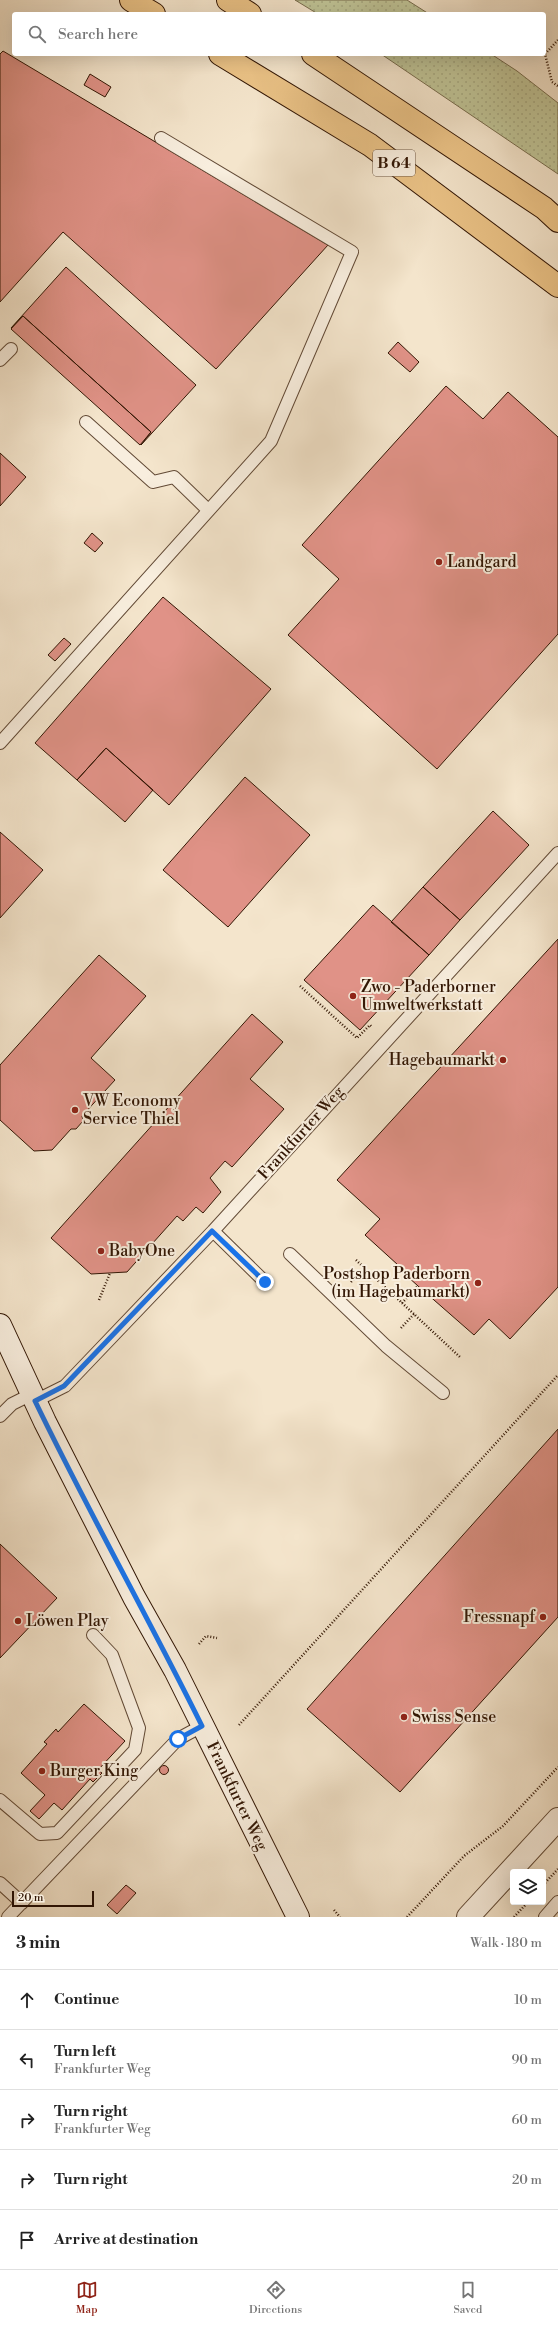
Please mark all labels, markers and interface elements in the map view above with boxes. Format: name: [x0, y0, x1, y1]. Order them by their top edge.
search box: [12, 12, 546, 56]
icon: search: [26, 23, 48, 45]
text: Search here: [58, 25, 138, 44]
road number: B 64: [373, 150, 415, 176]
place label: Landgard: [447, 552, 517, 572]
marker: Landgard: [434, 557, 444, 567]
place label: Zwo - Paderborner Umweltwerkstatt: [361, 977, 496, 1015]
marker: Zwo - Paderborner Umweltwerkstatt: [348, 991, 358, 1001]
place label: Hagebaumarkt: [389, 1050, 495, 1070]
marker: Hagebaumarkt: [498, 1055, 508, 1065]
street label: Frankfurter Weg: [254, 1082, 349, 1184]
place label: VW Economy Service Thiel: [82, 1091, 181, 1129]
marker: VW Economy Service Thiel: [70, 1105, 80, 1115]
place label: BabyOne: [108, 1241, 175, 1261]
marker: BabyOne: [96, 1246, 106, 1256]
place label: Postshop Paderborn (im Hagebaumarkt): [323, 1264, 470, 1302]
route end: [256, 1273, 274, 1291]
marker: Postshop Paderborn (im Hagebaumarkt): [473, 1278, 483, 1288]
place label: Fressnapf: [463, 1607, 536, 1627]
place label: Löwen Play: [26, 1611, 109, 1631]
marker: Fressnapf: [538, 1612, 548, 1622]
marker: Löwen Play: [13, 1616, 23, 1626]
place label: Swiss Sense: [412, 1707, 496, 1727]
marker: Swiss Sense: [399, 1712, 409, 1722]
route start: [169, 1730, 187, 1748]
street label: Frankfurter Weg: [202, 1738, 272, 1855]
place label: Burger King: [49, 1761, 139, 1781]
marker: Burger King: [37, 1766, 47, 1776]
map controls: [510, 1869, 546, 1905]
button: layers: [510, 1869, 546, 1905]
scale bar: [12, 1889, 94, 1908]
text: 20 m: [18, 1891, 43, 1905]
text: 3 min: [16, 1932, 60, 1954]
text: Walk · 180 m: [470, 1935, 542, 1951]
icon: ahead: [16, 1989, 38, 2011]
text: Continue: [54, 1990, 119, 2009]
text: 10 m: [514, 1992, 542, 2008]
text: Turn left: [54, 2042, 116, 2061]
icon: left: [16, 2049, 38, 2071]
text: 90 m: [511, 2052, 542, 2068]
text: Frankfurter Weg: [54, 2061, 151, 2077]
text: Turn right: [54, 2102, 128, 2121]
icon: right: [16, 2109, 38, 2131]
text: 60 m: [511, 2112, 542, 2128]
text: Frankfurter Weg: [54, 2121, 151, 2137]
icon: right: [16, 2169, 38, 2191]
text: Turn right: [54, 2170, 128, 2189]
text: 20 m: [512, 2172, 542, 2188]
icon: arrive: [16, 2229, 38, 2251]
text: Arrive at destination: [54, 2230, 198, 2249]
tab: Map: [76, 2279, 98, 2317]
tab: Directions: [249, 2279, 302, 2317]
tab: Saved: [453, 2279, 482, 2317]

